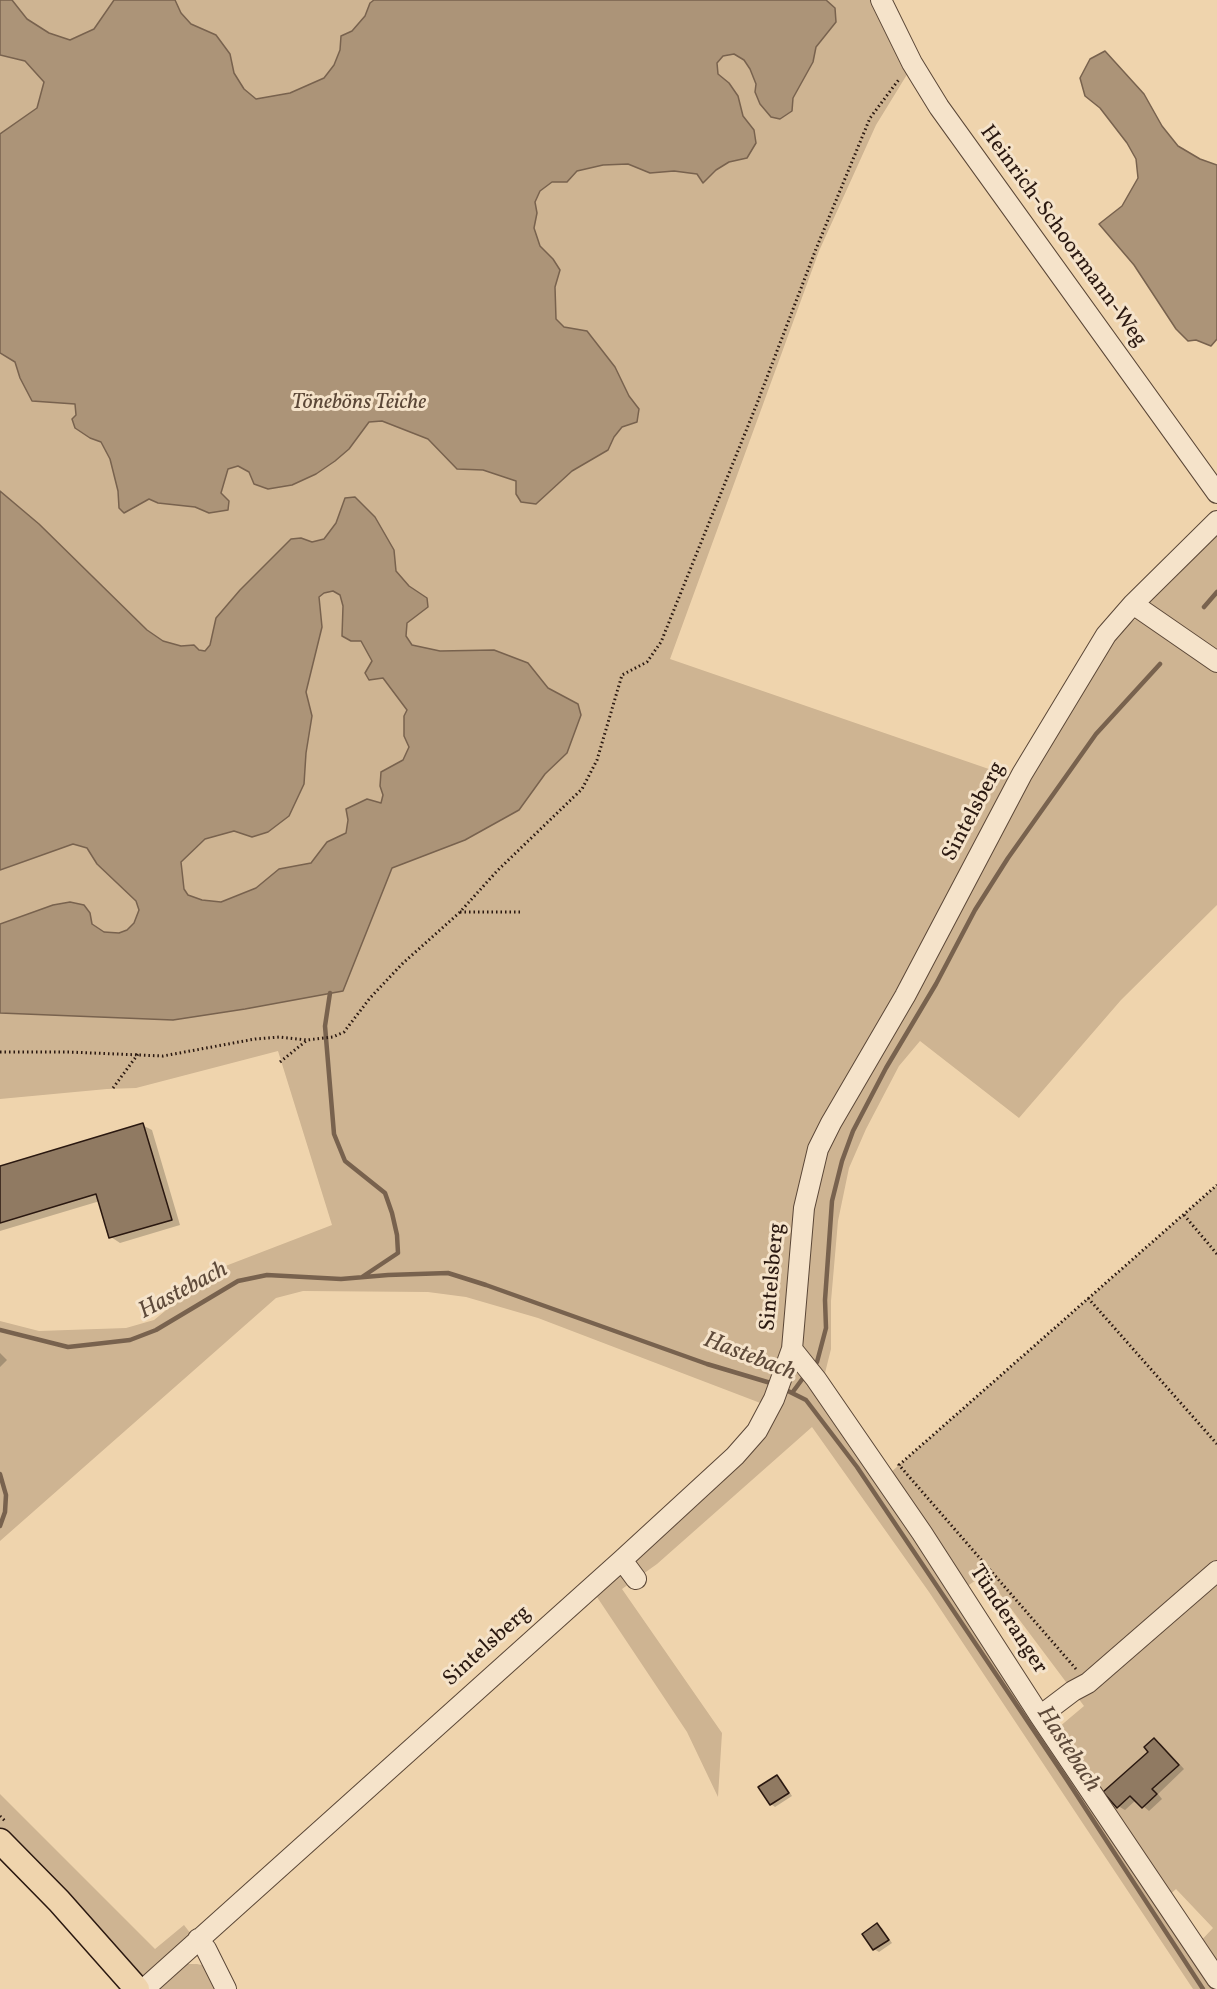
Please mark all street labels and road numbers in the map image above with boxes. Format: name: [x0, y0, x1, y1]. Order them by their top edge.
street label: Heinrich-Schoormann-Weg: [973, 121, 1151, 353]
street label: Sintelsberg: [938, 758, 1012, 866]
street label: Sintelsberg: [756, 1222, 792, 1332]
street label: Tünderanger: [962, 1561, 1052, 1679]
street label: Sintelsberg: [439, 1601, 537, 1693]

